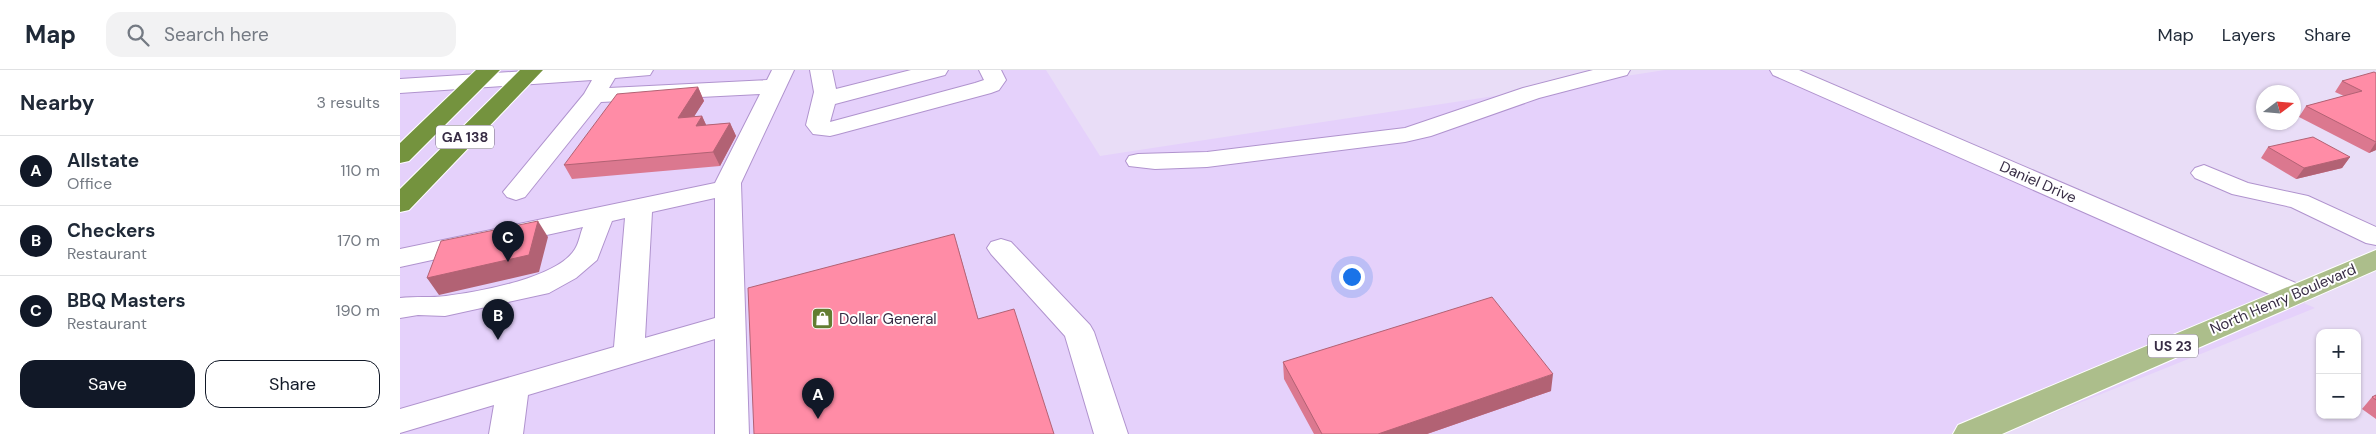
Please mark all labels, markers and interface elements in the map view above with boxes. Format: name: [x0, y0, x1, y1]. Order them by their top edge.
search box: [106, 12, 456, 57]
text: Map: [25, 19, 76, 50]
icon: search: [124, 21, 152, 49]
text: Search here: [164, 22, 269, 47]
text: Map: [2158, 23, 2194, 47]
text: Layers: [2222, 23, 2276, 47]
text: Share: [2304, 23, 2351, 47]
north arrow: [2256, 85, 2301, 130]
text: Nearby: [20, 89, 94, 117]
text: 3 results: [317, 92, 380, 113]
road number: GA 138: [436, 126, 494, 148]
text: Allstate: [67, 148, 139, 173]
street label: Daniel Drive: [1996, 156, 2080, 208]
text: A: [30, 160, 42, 181]
text: 110 m: [341, 160, 380, 181]
text: Office: [67, 173, 112, 194]
text: Checkers: [67, 218, 155, 243]
pin: C: [492, 221, 524, 262]
text: B: [31, 230, 41, 251]
text: 170 m: [337, 230, 380, 251]
text: Restaurant: [67, 243, 147, 264]
street label: North Henry Boulevard: [2207, 259, 2359, 339]
your location: [1339, 264, 1365, 290]
text: BBQ Masters: [67, 288, 186, 313]
pin: B: [482, 299, 514, 340]
text: C: [30, 300, 42, 321]
text: 190 m: [336, 300, 380, 321]
shop icon: Dollar General: [811, 307, 835, 331]
place label: Dollar General: [839, 309, 937, 329]
text: Restaurant: [67, 313, 147, 334]
map controls: [2316, 329, 2361, 419]
button: +: [2316, 329, 2361, 374]
road number: US 23: [2148, 334, 2198, 358]
button: Save: [20, 360, 195, 408]
button: Share: [205, 360, 380, 408]
button: −: [2316, 374, 2361, 419]
pin: A: [802, 378, 834, 419]

